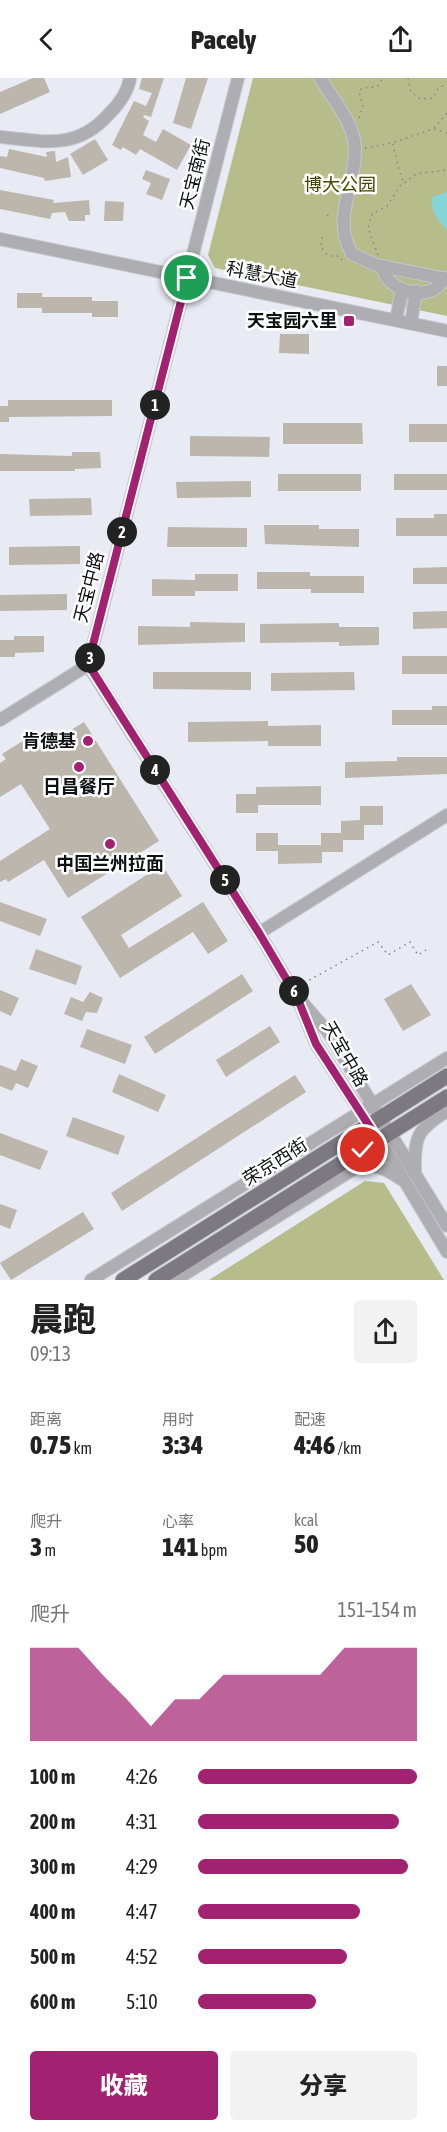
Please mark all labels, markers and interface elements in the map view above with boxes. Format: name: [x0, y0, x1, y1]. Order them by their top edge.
icon: back: [30, 23, 63, 56]
icon: share: [384, 23, 417, 56]
text: Pacely: [191, 24, 256, 55]
street label: 天宝南街: [176, 136, 213, 211]
park label: 博大公园: [304, 174, 376, 195]
pin: [161, 252, 212, 303]
street label: 科慧大道: [225, 257, 299, 292]
icon: arrive: [170, 261, 203, 294]
place label: 天宝园六里: [247, 310, 337, 331]
marker: 天宝园六里: [342, 314, 356, 328]
pin: 1: [140, 390, 170, 420]
text: 1: [151, 396, 159, 414]
pin: 2: [107, 517, 137, 547]
text: 2: [118, 523, 126, 541]
street label: 天宝中路: [70, 549, 107, 624]
pin: 3: [75, 643, 105, 673]
text: 3: [86, 649, 94, 667]
place label: 肯德基: [22, 730, 76, 751]
marker: 肯德基: [81, 734, 95, 748]
pin: 4: [140, 755, 170, 785]
marker: 日昌餐厅: [72, 760, 86, 774]
text: 4: [151, 761, 159, 779]
place label: 日昌餐厅: [43, 776, 115, 797]
marker: 中国兰州拉面: [103, 837, 117, 851]
place label: 中国兰州拉面: [56, 853, 164, 874]
pin: 5: [210, 865, 240, 895]
text: 5: [221, 871, 229, 889]
pin: 6: [279, 976, 309, 1006]
text: 6: [290, 982, 298, 1000]
street label: 天宝中路: [318, 1017, 373, 1090]
pin: [337, 1124, 388, 1175]
icon: check: [346, 1133, 379, 1166]
street label: 荣京西街: [239, 1134, 311, 1190]
text: 晨跑: [30, 1300, 96, 1338]
button: share: [354, 1300, 417, 1363]
text: 09:13: [30, 1342, 71, 1365]
text: 距离: [30, 1410, 62, 1428]
text: 用时: [162, 1410, 194, 1428]
text: 配速: [294, 1410, 326, 1428]
text: 0.75: [30, 1430, 71, 1460]
text: 3:34: [162, 1430, 203, 1460]
text: 4:46: [294, 1430, 335, 1460]
text: km: [71, 1439, 92, 1457]
text: /km: [335, 1439, 361, 1457]
text: kcal: [294, 1511, 318, 1529]
text: 爬升: [30, 1512, 62, 1530]
text: 心率: [162, 1512, 194, 1530]
text: 50: [294, 1529, 318, 1559]
text: 3: [30, 1532, 42, 1562]
text: 141: [162, 1532, 199, 1562]
text: m: [42, 1541, 56, 1559]
text: bpm: [199, 1541, 228, 1559]
text: 151–154 m: [337, 1598, 417, 1621]
text: 爬升: [30, 1602, 70, 1625]
text: 100 m: [30, 1765, 75, 1788]
text: 4:26: [126, 1765, 158, 1788]
text: 200 m: [30, 1810, 75, 1833]
text: 4:31: [126, 1810, 158, 1833]
text: 300 m: [30, 1855, 75, 1878]
text: 4:29: [126, 1855, 158, 1878]
text: 400 m: [30, 1900, 75, 1923]
text: 4:47: [126, 1900, 158, 1923]
text: 500 m: [30, 1945, 75, 1968]
text: 4:52: [126, 1945, 158, 1968]
text: 600 m: [30, 1990, 75, 2013]
text: 5:10: [126, 1990, 158, 2013]
button: 收藏: [30, 2051, 218, 2120]
button: 分享: [230, 2051, 417, 2120]

